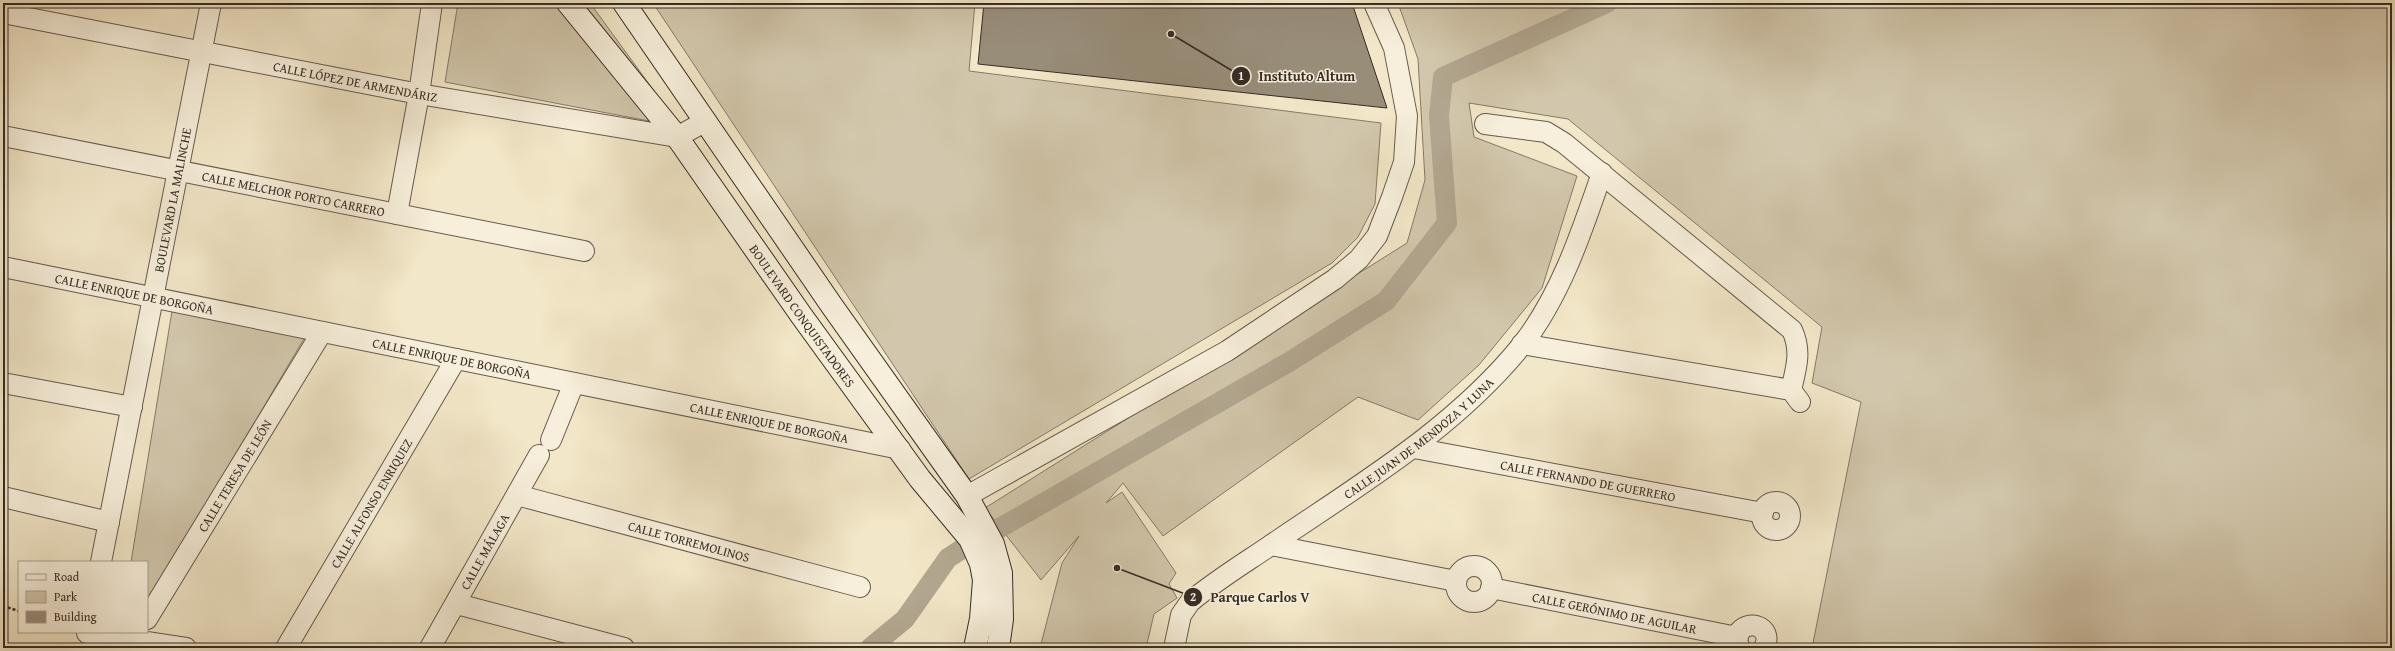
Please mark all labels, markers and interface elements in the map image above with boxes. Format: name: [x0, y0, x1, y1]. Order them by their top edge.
street label: CALLE LÓPEZ DE ARMENDÁRIZ: [272, 56, 439, 106]
callout: Instituto Altum: [1231, 63, 1363, 89]
text: Instituto Altum: [1259, 66, 1355, 86]
text: 1: [1238, 67, 1244, 84]
street label: BOULEVARD LA MALINCHE: [149, 126, 196, 274]
street label: CALLE MELCHOR PORTO CARRERO: [200, 166, 387, 221]
street label: BOULEVARD CONQUISTADORES: [745, 240, 860, 391]
street label: CALLE ENRIQUE DE BORGOÑA: [53, 268, 215, 319]
street label: CALLE ENRIQUE DE BORGOÑA: [371, 333, 533, 383]
street label: CALLE JUAN DE MENDOZA Y LUNA: [1340, 373, 1498, 503]
street label: CALLE ENRIQUE DE BORGOÑA: [688, 397, 850, 448]
street label: CALLE TERESA DE LEÓN: [193, 415, 276, 535]
street label: CALLE ALFONSO ENRIQUEZ: [326, 435, 417, 572]
street label: CALLE FERNANDO DE GUERRERO: [1499, 455, 1677, 506]
street label: CALLE MÁLAGA: [455, 510, 514, 593]
street label: CALLE TORREMOLINOS: [626, 516, 752, 567]
legend: [18, 561, 148, 633]
text: Road: [54, 568, 80, 585]
callout: Parque Carlos V: [1183, 584, 1318, 610]
text: Parque Carlos V: [1210, 587, 1310, 607]
street label: CALLE GERÓNIMO DE AGUILAR: [1531, 587, 1699, 638]
text: Park: [54, 588, 78, 605]
text: 2: [1190, 588, 1196, 605]
text: Building: [54, 608, 97, 625]

